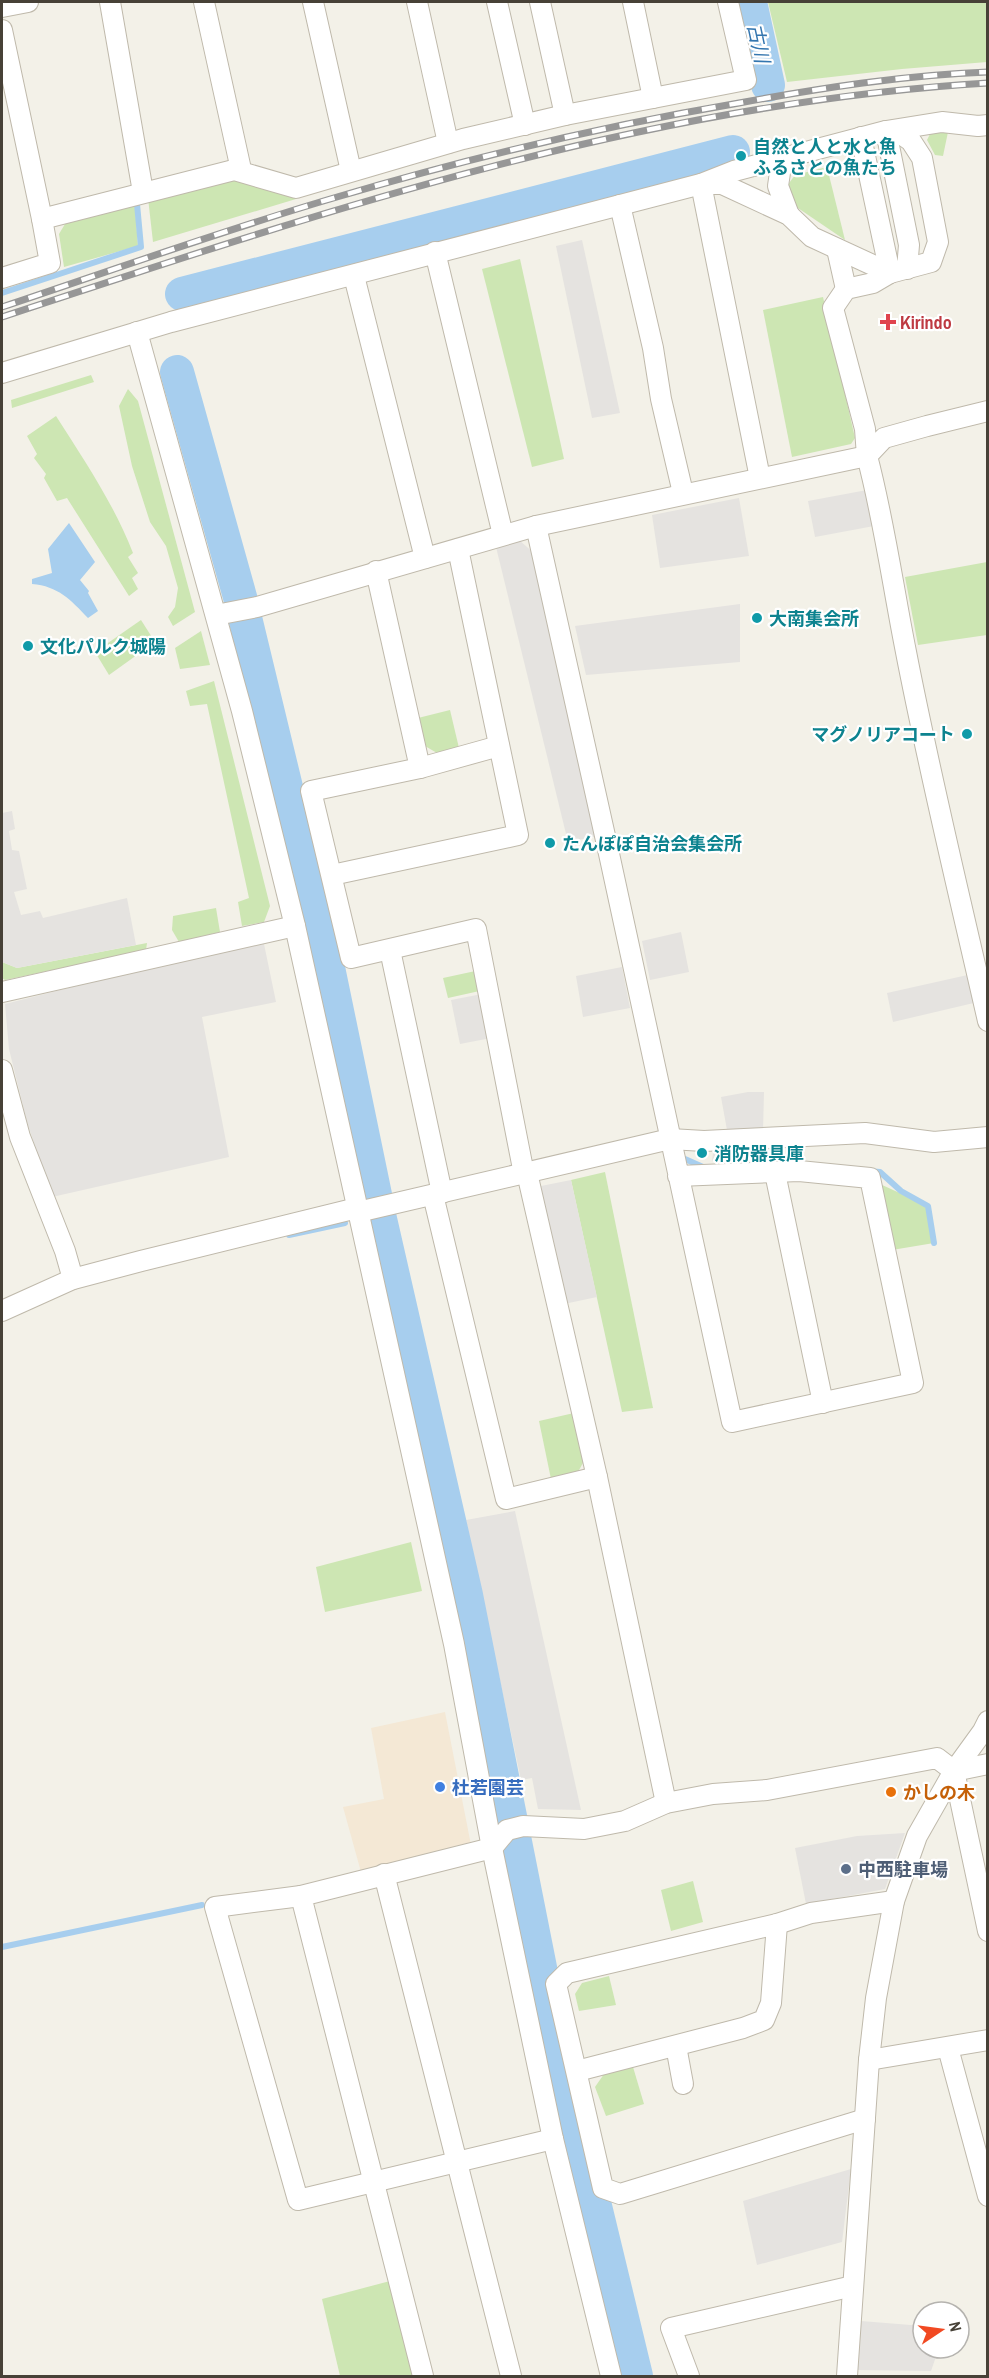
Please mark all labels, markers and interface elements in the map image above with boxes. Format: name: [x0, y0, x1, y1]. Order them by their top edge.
water label: 古川: [742, 21, 777, 67]
place label: 自然と人と水と魚 ふるさとの魚たち: [753, 134, 897, 180]
marker: 自然と人と水と魚 ふるさとの魚たち: [734, 149, 748, 163]
place label: Kirindo: [900, 310, 952, 335]
marker: Kirindo: [881, 315, 895, 329]
place label: 大南集会所: [769, 606, 859, 631]
marker: 大南集会所: [750, 611, 764, 625]
place label: 文化パルク城陽: [40, 634, 166, 659]
marker: 文化パルク城陽: [21, 639, 35, 653]
place label: マグノリアコート: [811, 722, 955, 747]
marker: マグノリアコート: [960, 727, 974, 741]
place label: たんぽぽ自治会集会所: [562, 831, 742, 856]
marker: たんぽぽ自治会集会所: [543, 836, 557, 850]
place label: 消防器具庫: [714, 1141, 804, 1166]
marker: 消防器具庫: [695, 1146, 709, 1160]
place label: 杜若園芸: [452, 1775, 524, 1800]
marker: 杜若園芸: [433, 1780, 447, 1794]
place label: かしの木: [903, 1780, 975, 1805]
marker: かしの木: [884, 1785, 898, 1799]
place label: 中西駐車場: [858, 1857, 948, 1882]
marker: 中西駐車場: [839, 1862, 853, 1876]
north arrow: [911, 2300, 971, 2360]
text: N: [944, 2320, 967, 2334]

